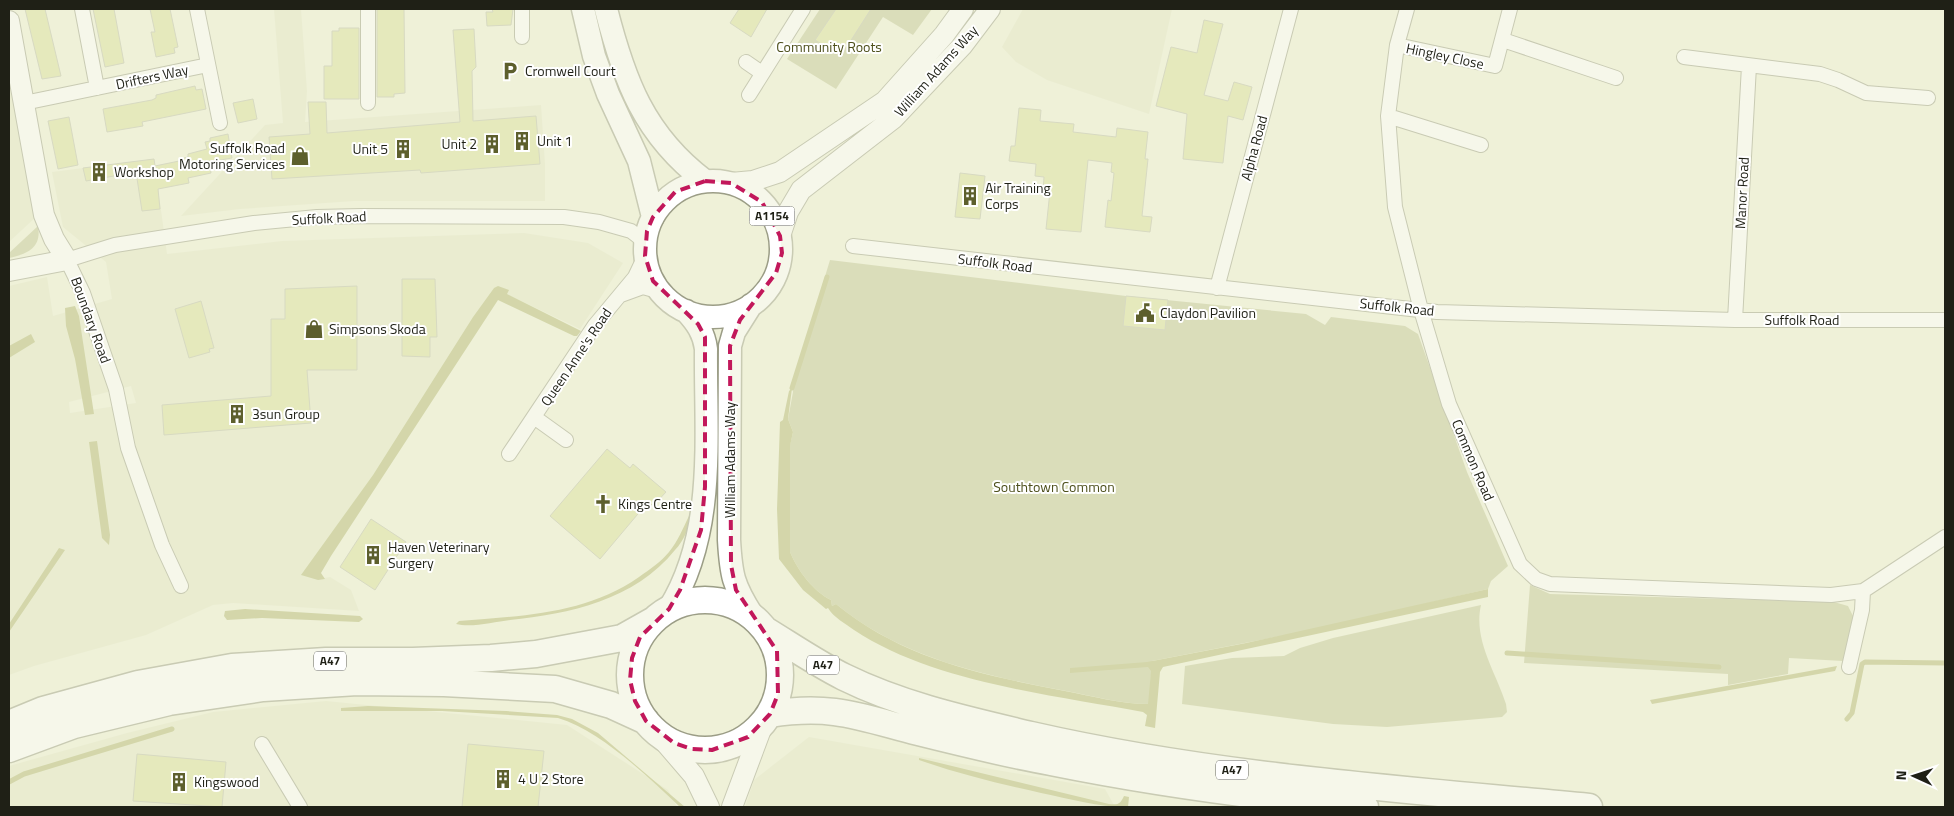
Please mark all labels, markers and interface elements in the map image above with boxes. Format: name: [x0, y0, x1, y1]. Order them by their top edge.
street label: William Adams Way: [889, 20, 983, 121]
park label: Community Roots: [776, 36, 882, 57]
street label: Hingley Close: [1404, 37, 1486, 74]
street label: Drifters Way: [114, 59, 190, 94]
parking icon: Cromwell Court: [499, 60, 521, 82]
place label: Cromwell Court: [525, 60, 616, 81]
street label: Alpha Road: [1235, 113, 1272, 183]
building icon: Unit 1: [511, 130, 533, 152]
place label: Unit 1: [537, 130, 572, 151]
place label: Unit 2: [442, 133, 477, 154]
building icon: Unit 2: [481, 133, 503, 155]
place label: Suffolk Road Motoring Services: [179, 137, 285, 174]
place label: Unit 5: [353, 138, 388, 159]
building icon: Unit 5: [392, 138, 414, 160]
shop icon: Suffolk Road Motoring Services: [289, 145, 311, 167]
street label: Manor Road: [1729, 157, 1754, 229]
building icon: Workshop: [88, 161, 110, 183]
place label: Workshop: [114, 161, 174, 182]
place label: Air Training Corps: [985, 177, 1051, 214]
building icon: Air Training Corps: [959, 185, 981, 207]
street label: Suffolk Road: [291, 205, 367, 230]
road number: A1154: [750, 207, 794, 226]
street label: Suffolk Road: [957, 248, 1034, 277]
street label: Boundary Road: [66, 274, 117, 366]
street label: Suffolk Road: [1359, 292, 1435, 321]
public building icon: Claydon Pavilion: [1134, 302, 1156, 324]
place label: Claydon Pavilion: [1160, 302, 1256, 323]
street label: Queen Anne's Road: [535, 303, 616, 410]
street label: Suffolk Road: [1765, 309, 1839, 330]
shop icon: Simpsons Skoda: [303, 318, 325, 340]
place label: Simpsons Skoda: [329, 318, 426, 339]
street label: William Adams Way: [719, 401, 740, 518]
building icon: 3sun Group: [226, 403, 248, 425]
place label: 3sun Group: [252, 403, 320, 424]
street label: Common Road: [1447, 416, 1500, 504]
park label: Southtown Common: [993, 476, 1115, 497]
church icon: Kings Centre: [592, 493, 614, 515]
place label: Kings Centre: [618, 493, 692, 514]
place label: Haven Veterinary Surgery: [388, 536, 490, 573]
building icon: Haven Veterinary Surgery: [362, 544, 384, 566]
road number: A47: [314, 651, 346, 670]
road number: A47: [807, 656, 839, 674]
north arrow: [1889, 751, 1939, 801]
road number: A47: [1216, 760, 1248, 780]
building icon: 4 U 2 Store: [492, 768, 514, 790]
place label: 4 U 2 Store: [518, 768, 583, 789]
text: N: [1890, 770, 1911, 781]
building icon: Kingswood: [168, 771, 190, 793]
place label: Kingswood: [194, 771, 259, 792]

